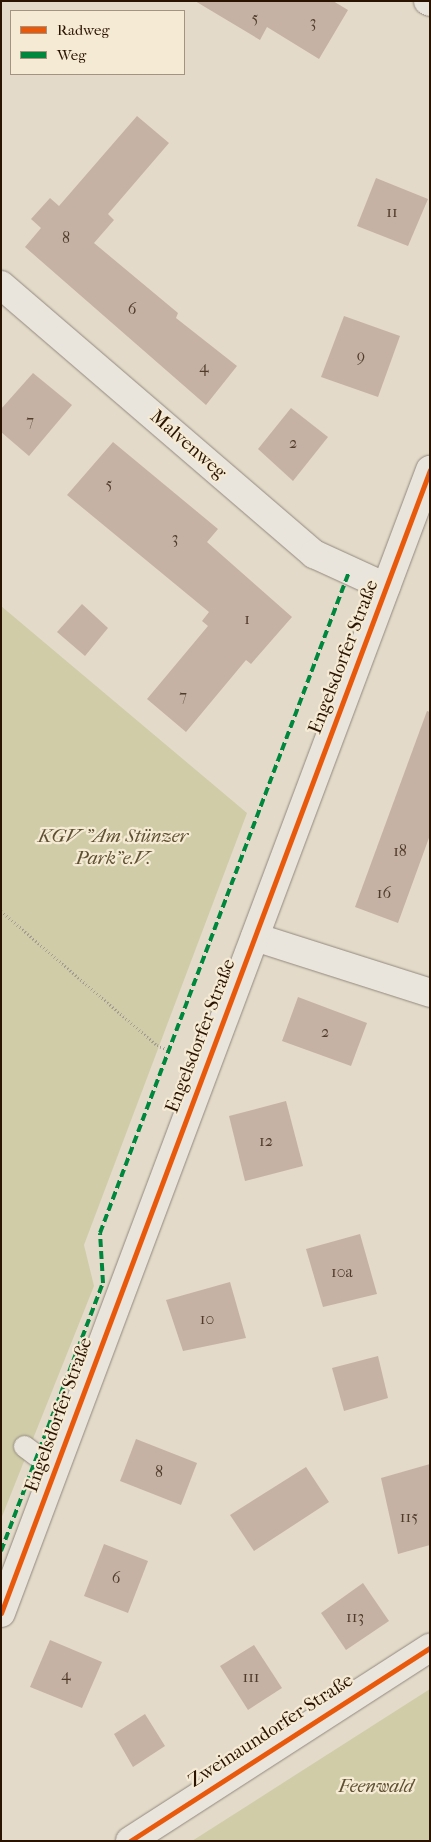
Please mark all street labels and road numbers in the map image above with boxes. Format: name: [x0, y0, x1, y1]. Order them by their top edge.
street label: Malvenweg: [145, 406, 231, 484]
street label: Engelsdorfer Straße: [304, 577, 384, 737]
street label: Engelsdorfer Straße: [161, 956, 241, 1116]
street label: Engelsdorfer Straße: [20, 1334, 98, 1496]
street label: Zweinaundorfer Straße: [185, 1669, 357, 1793]

